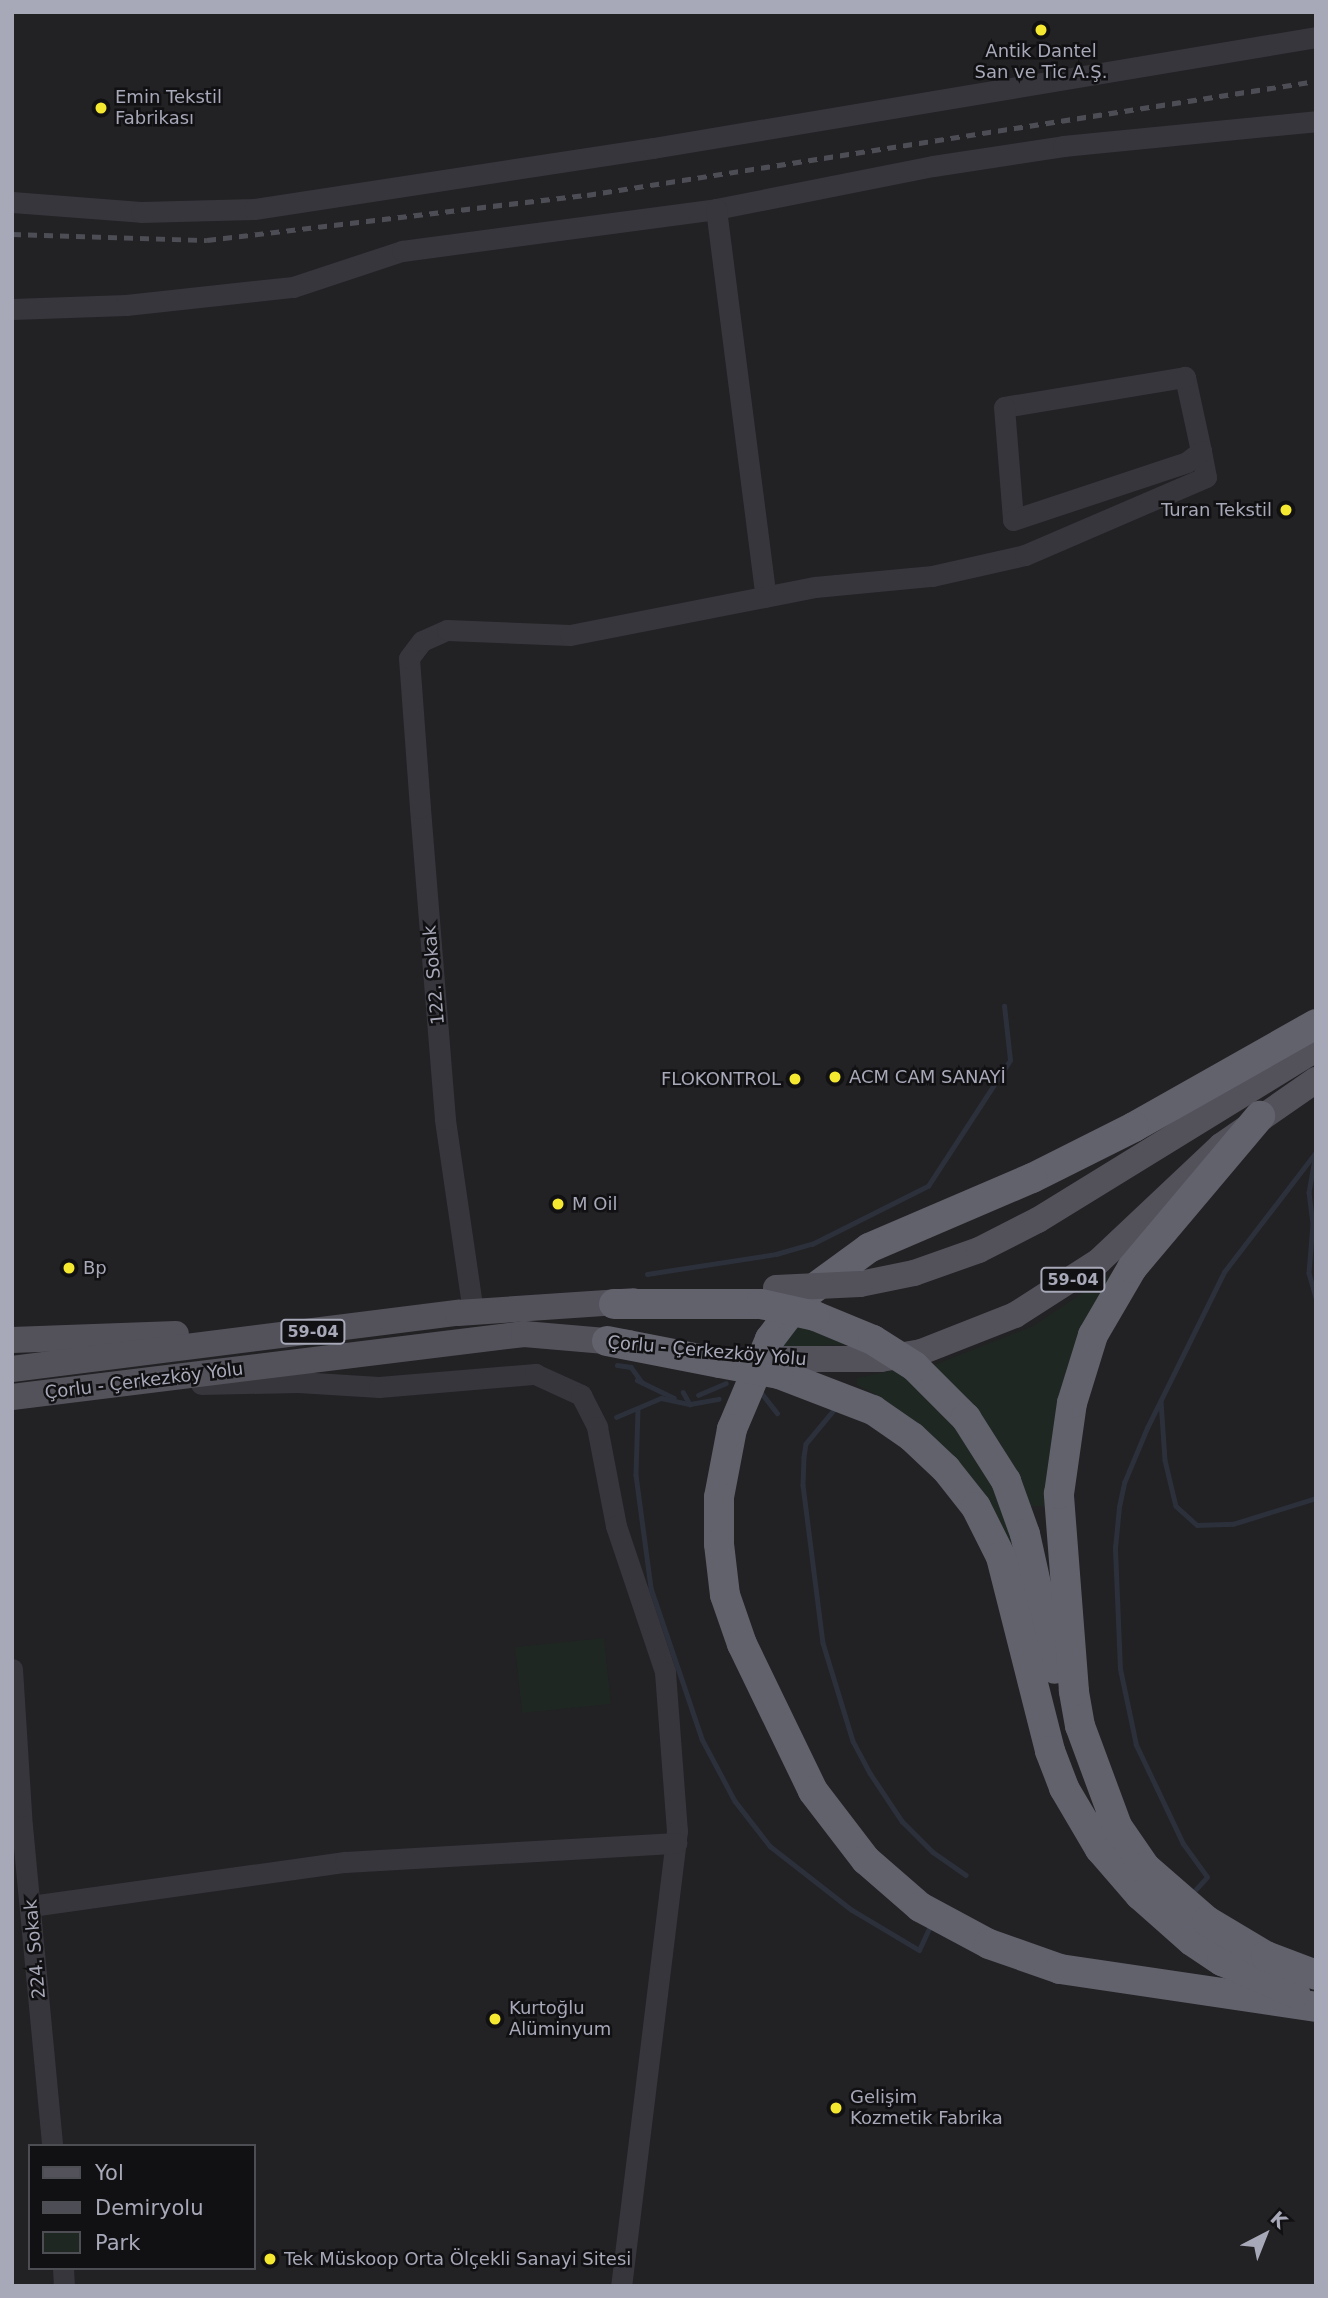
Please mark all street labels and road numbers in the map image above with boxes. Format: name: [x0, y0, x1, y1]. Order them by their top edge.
street label: 122. Sokak: [419, 924, 449, 1026]
road number: 59-04: [1040, 1268, 1106, 1292]
road number: 59-04: [280, 1320, 346, 1344]
street label: Çorlu - Çerkezköy Yolu: [607, 1332, 807, 1370]
street label: Çorlu - Çerkezköy Yolu: [43, 1358, 245, 1404]
street label: 224. Sokak: [20, 1898, 50, 2000]

